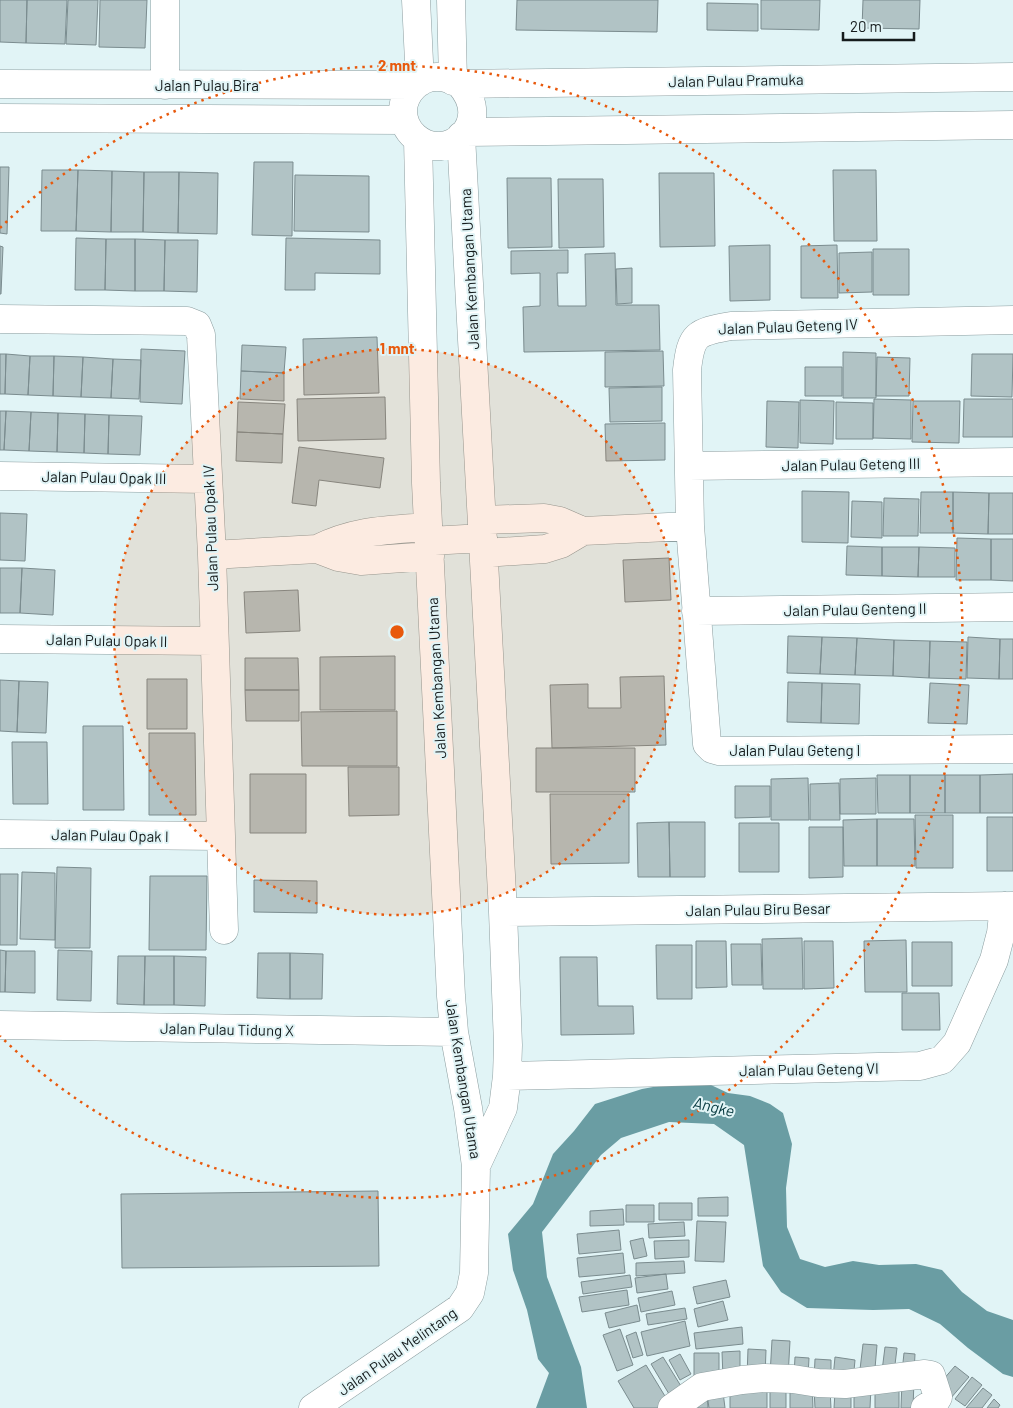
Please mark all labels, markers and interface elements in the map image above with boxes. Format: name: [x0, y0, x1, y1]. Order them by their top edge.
scale bar: [843, 10, 914, 42]
text: 20 m: [850, 17, 882, 35]
text: 2 mnt: [378, 56, 416, 74]
street label: Jalan Pulau Pramuka: [668, 70, 804, 90]
street label: Jalan Pulau Bira: [155, 76, 259, 94]
street label: Jalan Kembangan Utama: [456, 188, 482, 350]
street label: Jalan Pulau Geteng IV: [718, 315, 858, 337]
text: 1 mnt: [380, 339, 415, 357]
street label: Jalan Pulau Geteng III: [782, 454, 920, 474]
street label: Jalan Pulau Opak IV: [199, 465, 221, 591]
street label: Jalan Pulau Opak III: [41, 467, 167, 487]
street label: Jalan Kembangan Utama: [423, 597, 449, 759]
street label: Jalan Pulau Genteng II: [783, 599, 927, 619]
centre of rings: [388, 623, 406, 641]
street label: Jalan Pulau Opak II: [46, 630, 168, 650]
street label: Jalan Pulau Geteng I: [730, 741, 860, 759]
street label: Jalan Pulau Opak I: [51, 825, 169, 845]
street label: Jalan Pulau Biru Besar: [685, 899, 831, 919]
street label: Jalan Kembangan Utama: [442, 998, 486, 1160]
street label: Jalan Pulau Tidung X: [160, 1019, 294, 1039]
street label: Jalan Pulau Geteng VI: [739, 1059, 879, 1079]
water label: Angke: [691, 1092, 737, 1120]
street label: Jalan Pulau Melintang: [334, 1303, 460, 1399]

